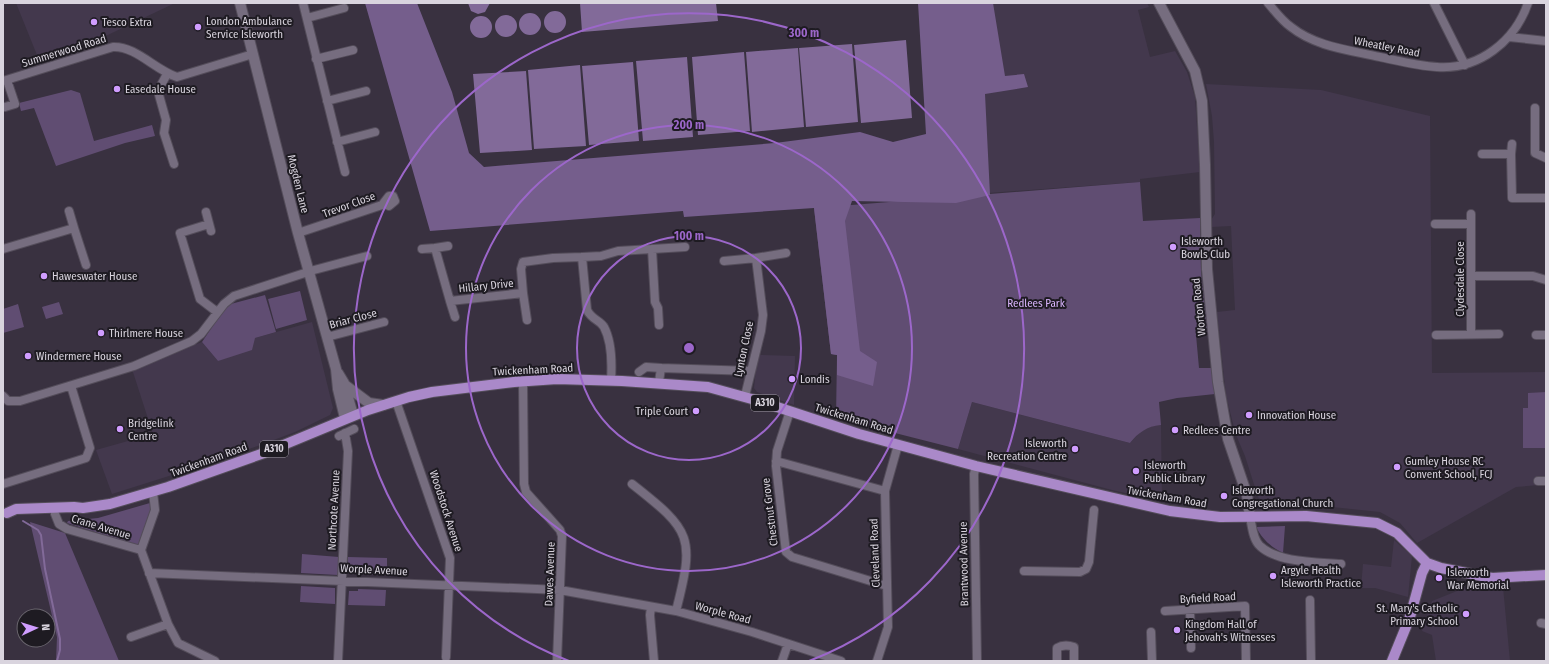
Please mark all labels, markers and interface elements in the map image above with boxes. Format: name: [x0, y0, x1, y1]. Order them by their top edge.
place label: London Ambulance Service Isleworth: [206, 15, 292, 41]
place label: Tesco Extra: [102, 16, 152, 29]
marker: Tesco Extra: [89, 17, 99, 27]
marker: London Ambulance Service Isleworth: [193, 22, 203, 32]
text: 300 m: [788, 26, 819, 40]
street label: Summerwood Road: [20, 32, 108, 70]
street label: Wheatley Road: [1353, 34, 1421, 60]
place label: Easedale House: [125, 83, 196, 96]
marker: Easedale House: [112, 84, 122, 94]
text: 200 m: [673, 118, 704, 132]
street label: Mogden Lane: [284, 153, 312, 215]
street label: Trevor Close: [321, 189, 377, 221]
text: 100 m: [674, 229, 704, 243]
place label: Isleworth Bowls Club: [1181, 235, 1230, 261]
street label: Clydesdale Close: [1454, 241, 1467, 317]
marker: Isleworth Bowls Club: [1168, 242, 1178, 252]
place label: Haweswater House: [52, 270, 137, 283]
marker: Haweswater House: [39, 271, 49, 281]
street label: Hillary Drive: [458, 277, 514, 295]
street label: Worton Road: [1189, 277, 1209, 337]
park label: Redlees Park: [1007, 297, 1066, 310]
street label: Briar Close: [328, 306, 378, 332]
street label: Lynton Close: [732, 320, 756, 378]
place label: Thirlmere House: [109, 327, 183, 340]
marker: Thirlmere House: [96, 328, 106, 338]
centre of rings: [682, 341, 696, 355]
place label: Windermere House: [36, 350, 122, 363]
marker: Windermere House: [23, 351, 33, 361]
street label: Twickenham Road: [492, 361, 574, 379]
place label: Londis: [800, 373, 830, 386]
marker: Londis: [787, 374, 797, 384]
road number: A310: [751, 395, 779, 411]
street label: Twickenham Road: [813, 401, 895, 437]
place label: Triple Court: [636, 405, 688, 418]
marker: Triple Court: [691, 406, 701, 416]
place label: Innovation House: [1257, 409, 1336, 422]
marker: Innovation House: [1244, 410, 1254, 420]
place label: Bridgelink Centre: [128, 417, 174, 443]
marker: Bridgelink Centre: [115, 424, 125, 434]
place label: Redlees Centre: [1183, 424, 1250, 437]
marker: Redlees Centre: [1170, 425, 1180, 435]
place label: Isleworth Recreation Centre: [987, 437, 1067, 463]
street label: Twickenham Road: [169, 440, 249, 480]
road number: A310: [260, 441, 288, 457]
marker: Isleworth Recreation Centre: [1070, 444, 1080, 454]
place label: Gumley House RC Convent School, FCJ: [1405, 455, 1493, 481]
place label: Isleworth Public Library: [1144, 459, 1205, 485]
marker: Gumley House RC Convent School, FCJ: [1392, 462, 1402, 472]
marker: Isleworth Public Library: [1131, 466, 1141, 476]
street label: Northcote Avenue: [325, 469, 343, 551]
street label: Woodstock Avenue: [427, 469, 465, 553]
street label: Chestnut Grove: [759, 477, 781, 547]
street label: Twickenham Road: [1126, 484, 1208, 510]
place label: Isleworth Congregational Church: [1232, 484, 1333, 510]
marker: Isleworth Congregational Church: [1219, 491, 1229, 501]
street label: Crane Avenue: [70, 512, 132, 542]
street label: Cleveland Road: [867, 518, 883, 588]
street label: Brantwood Avenue: [957, 522, 971, 606]
street label: Dawes Avenue: [542, 541, 558, 607]
street label: Worple Avenue: [340, 562, 408, 578]
place label: Argyle Health Isleworth Practice: [1281, 564, 1361, 590]
place label: Isleworth War Memorial: [1447, 566, 1509, 592]
marker: Argyle Health Isleworth Practice: [1268, 571, 1278, 581]
marker: Isleworth War Memorial: [1434, 573, 1444, 583]
street label: Byfield Road: [1180, 590, 1236, 606]
street label: Worple Road: [694, 599, 752, 627]
place label: St. Mary's Catholic Primary School: [1376, 602, 1458, 628]
north arrow: [16, 608, 56, 648]
marker: St. Mary's Catholic Primary School: [1461, 609, 1471, 619]
place label: Kingdom Hall of Jehovah's Witnesses: [1185, 618, 1276, 644]
text: N: [39, 624, 52, 631]
marker: Kingdom Hall of Jehovah's Witnesses: [1172, 625, 1182, 635]

